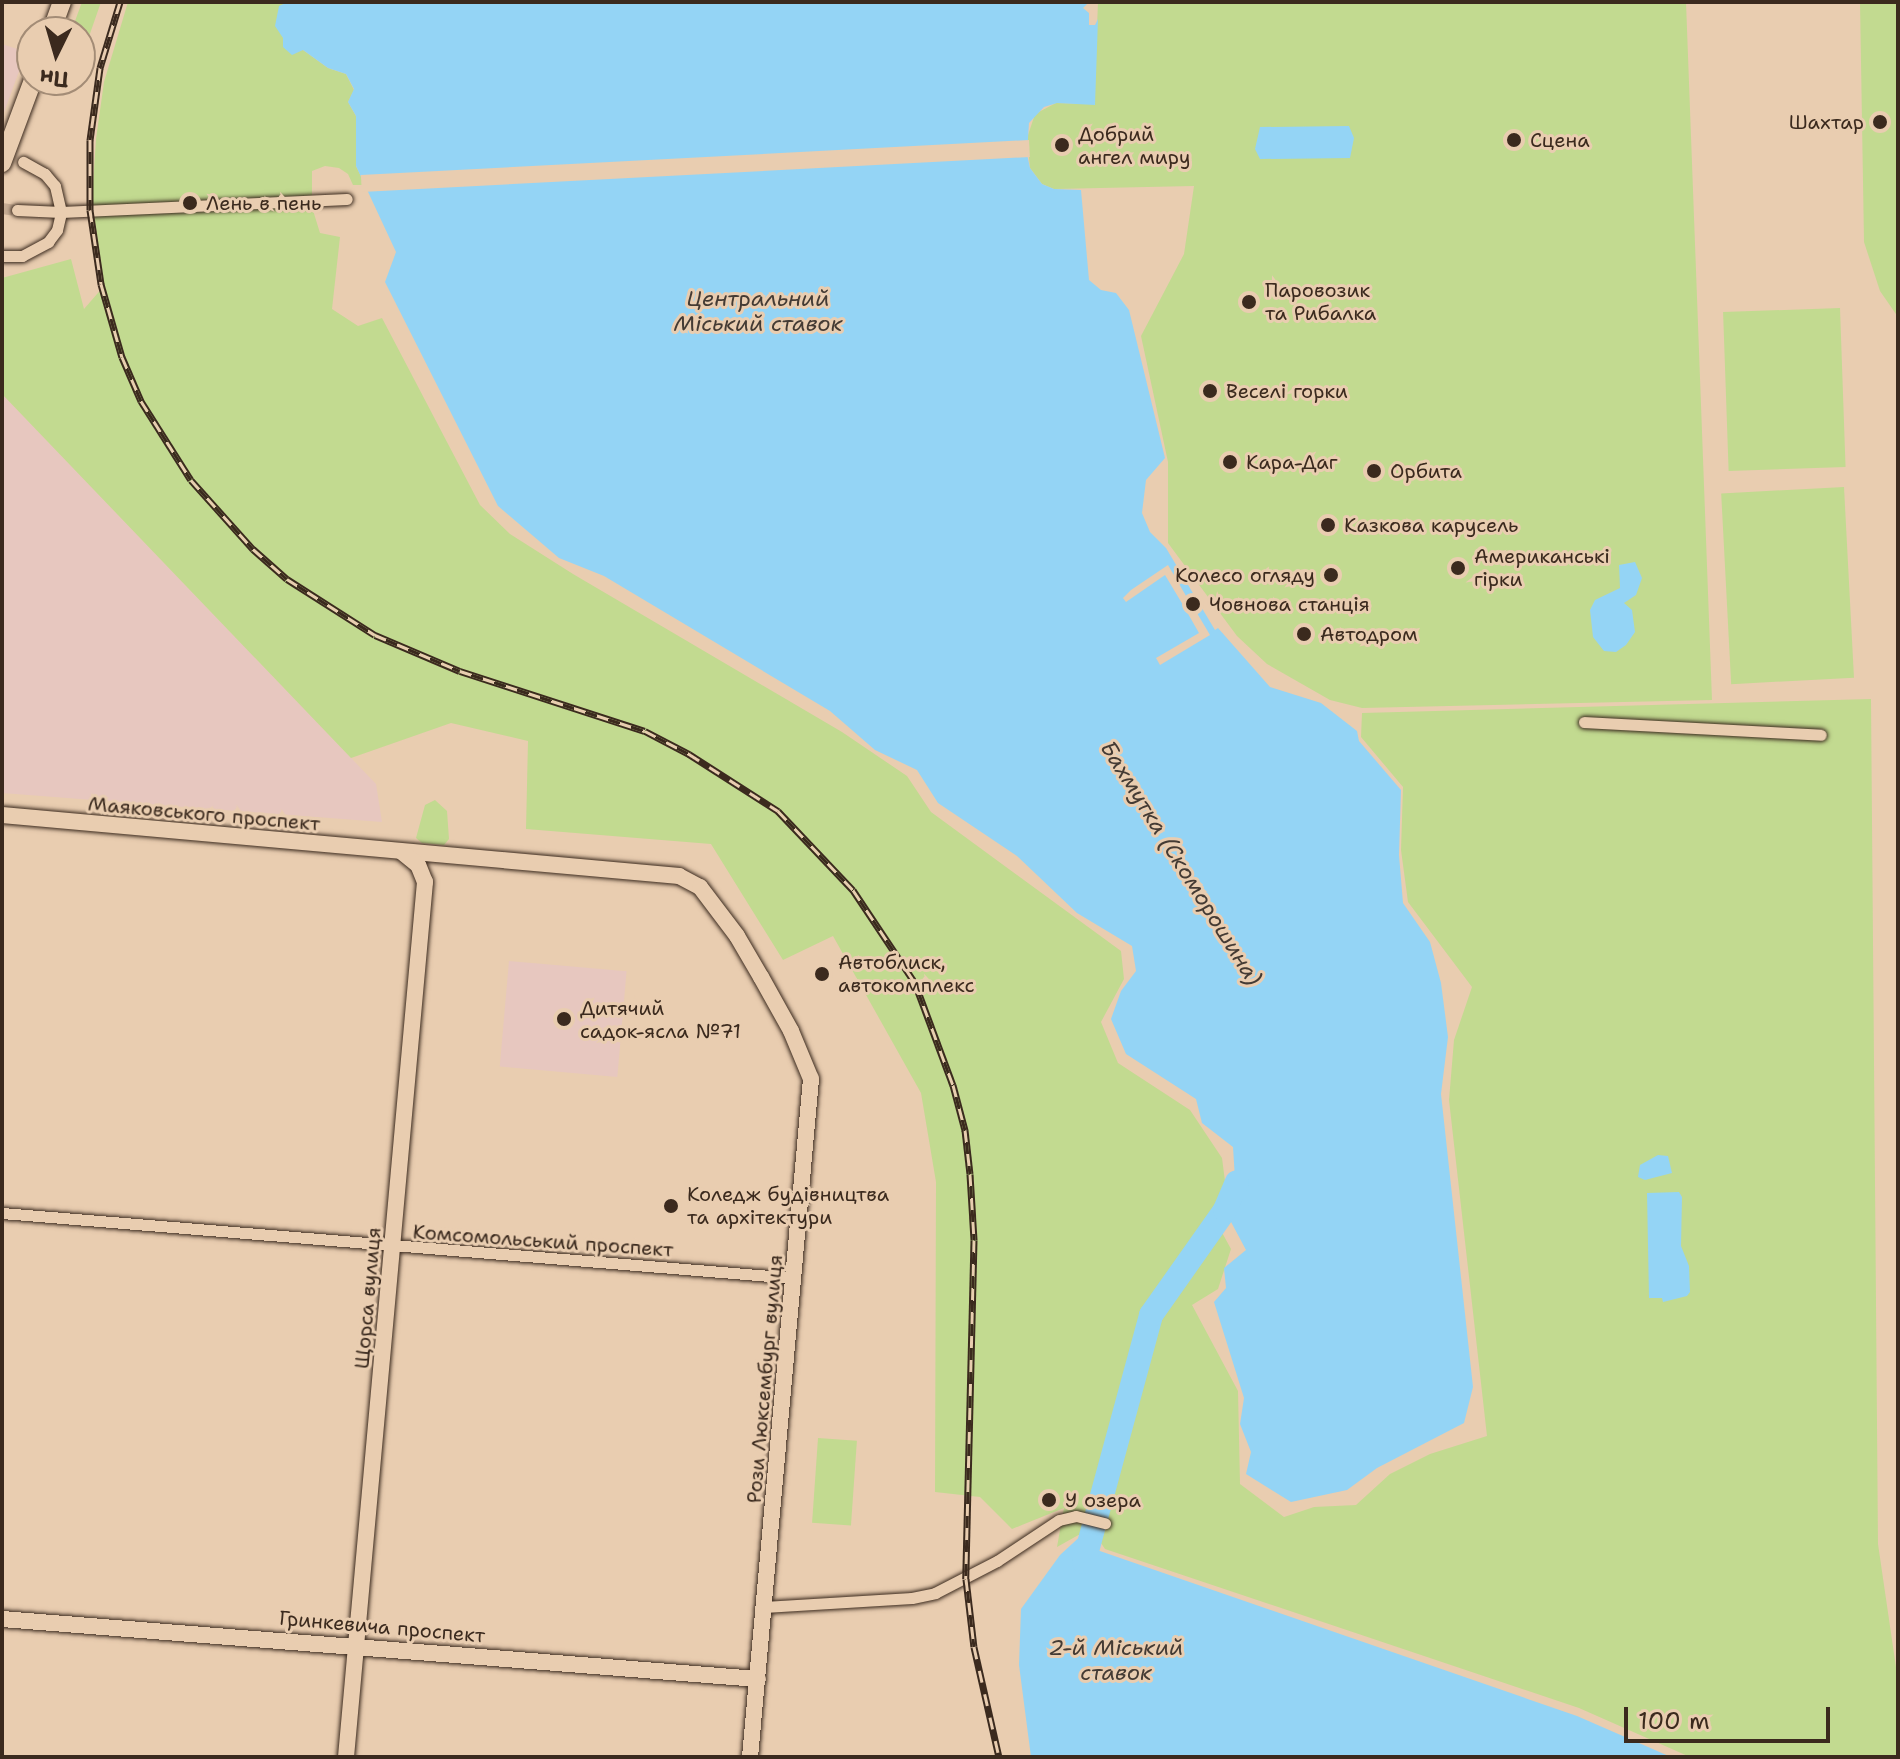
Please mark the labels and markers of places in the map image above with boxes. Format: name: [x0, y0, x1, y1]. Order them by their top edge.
place label: Шахтар: [1789, 110, 1864, 134]
marker: Шахтар: [1871, 113, 1889, 131]
place label: Добрий ангел миру: [1078, 122, 1190, 169]
place label: Сцена: [1530, 128, 1590, 152]
marker: Сцена: [1505, 131, 1523, 149]
marker: Добрий ангел миру: [1053, 136, 1071, 154]
place label: Лень в пень: [206, 191, 321, 215]
marker: Лень в пень: [181, 194, 199, 212]
place label: Паровозик та Рибалка: [1265, 278, 1376, 325]
marker: Паровозик та Рибалка: [1240, 293, 1258, 311]
place label: Веселі горки: [1226, 379, 1348, 403]
marker: Веселі горки: [1201, 382, 1219, 400]
place label: Кара-Даг: [1246, 450, 1338, 474]
marker: Кара-Даг: [1221, 453, 1239, 471]
place label: Орбита: [1390, 459, 1462, 483]
marker: Орбита: [1365, 462, 1383, 480]
place label: Казкова карусель: [1344, 513, 1519, 537]
marker: Казкова карусель: [1319, 516, 1337, 534]
place label: Американські гірки: [1474, 544, 1610, 591]
marker: Американські гірки: [1449, 559, 1467, 577]
place label: Колесо огляду: [1175, 563, 1315, 587]
marker: Колесо огляду: [1322, 566, 1340, 584]
place label: Човнова станція: [1209, 592, 1370, 616]
marker: Човнова станція: [1184, 595, 1202, 613]
place label: Автодром: [1320, 622, 1418, 646]
marker: Автодром: [1295, 625, 1313, 643]
place label: Автоблиск, автокомплекс: [838, 950, 975, 997]
marker: Автоблиск, автокомплекс: [813, 965, 831, 983]
place label: Дитячий садок-ясла №71: [580, 996, 741, 1043]
marker: Дитячий садок-ясла №71: [555, 1010, 573, 1028]
place label: Коледж будівництва та архітектури: [687, 1182, 889, 1229]
marker: Коледж будівництва та архітектури: [662, 1197, 680, 1215]
place label: У озера: [1065, 1488, 1141, 1512]
marker: У озера: [1040, 1491, 1058, 1509]

